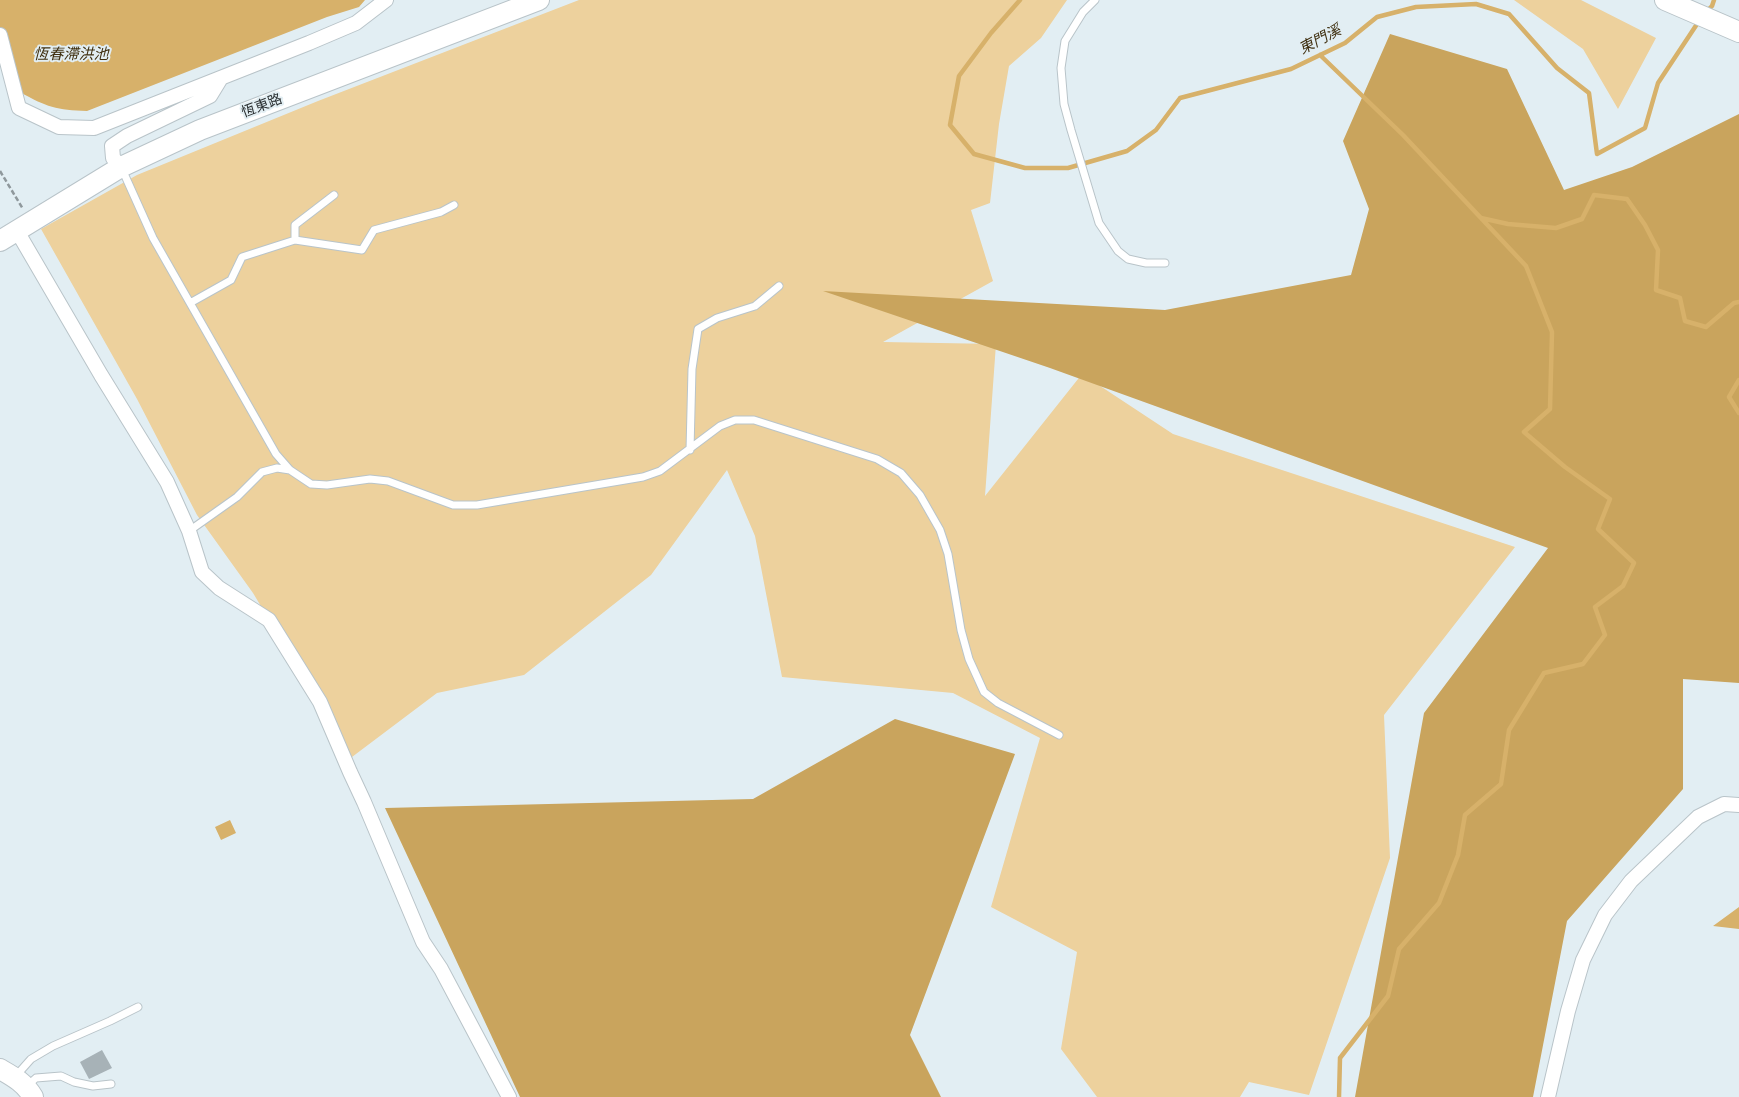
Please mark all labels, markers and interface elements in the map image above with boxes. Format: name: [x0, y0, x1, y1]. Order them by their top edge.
water label: 東門溪: [1296, 21, 1344, 59]
water label: 恆春滯洪池: [34, 46, 108, 64]
street label: 恆東路: [239, 91, 285, 121]

